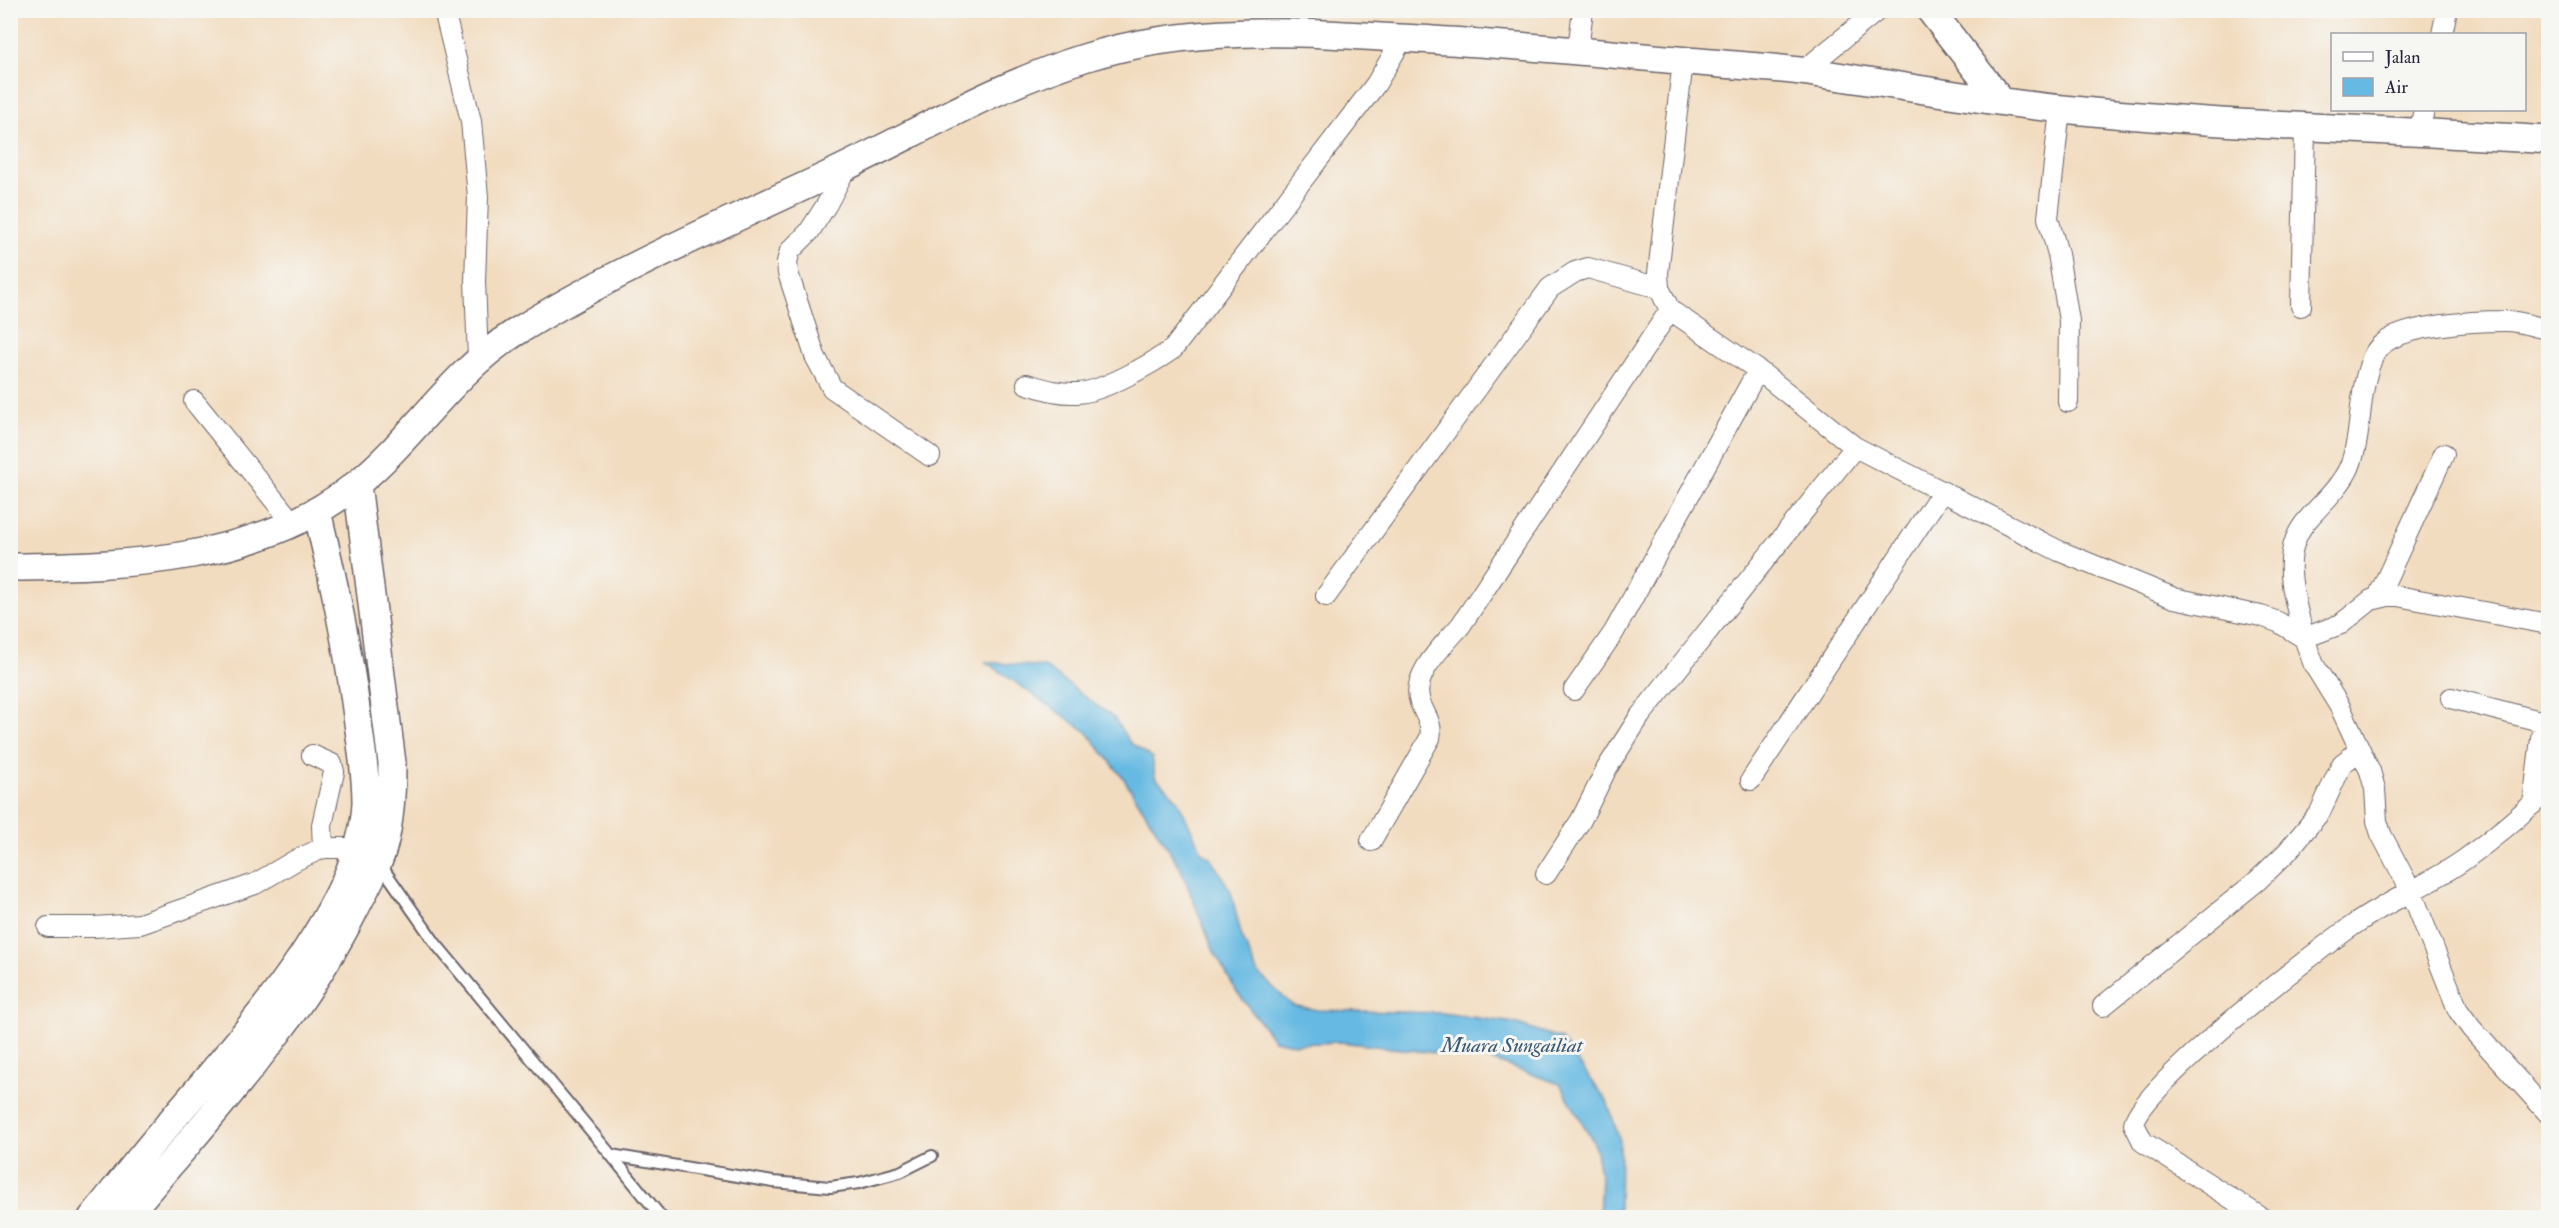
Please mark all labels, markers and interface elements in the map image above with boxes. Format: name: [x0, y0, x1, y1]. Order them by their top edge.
legend: [2331, 33, 2526, 111]
text: Jalan: [2384, 46, 2421, 69]
text: Air: [2384, 76, 2408, 99]
water label: Muara Sungailiat: [1439, 1032, 1584, 1059]

